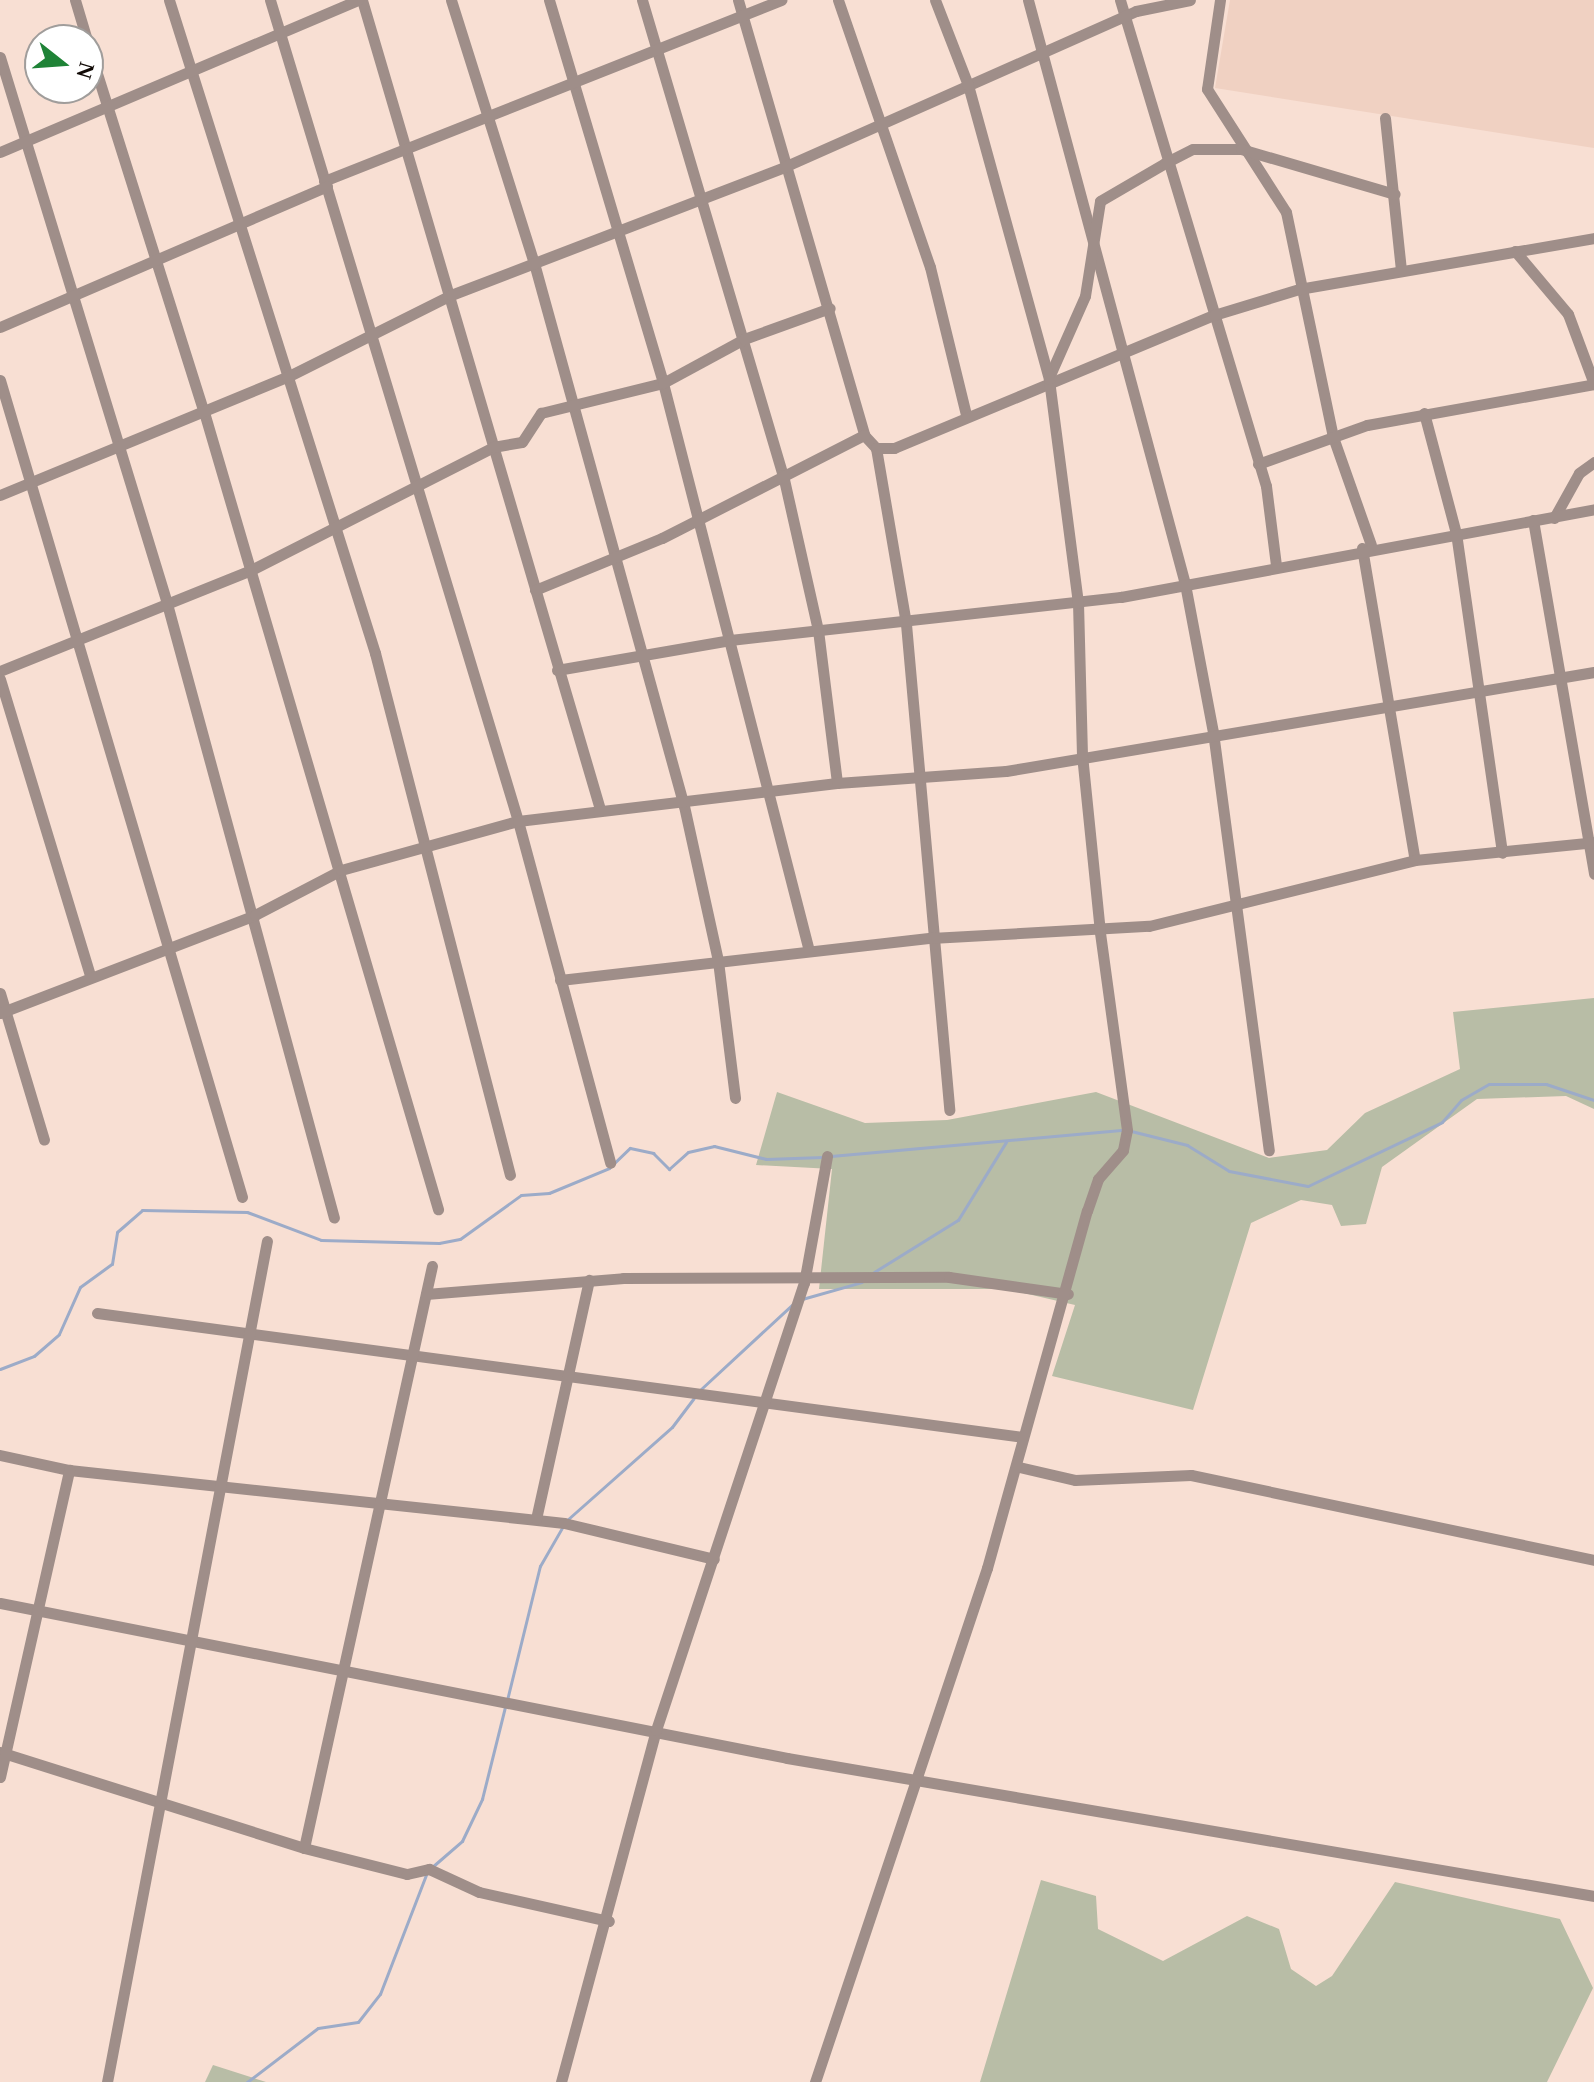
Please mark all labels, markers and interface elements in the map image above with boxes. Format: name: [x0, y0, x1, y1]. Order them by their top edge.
north arrow: [24, 24, 104, 104]
text: N: [71, 59, 100, 82]

